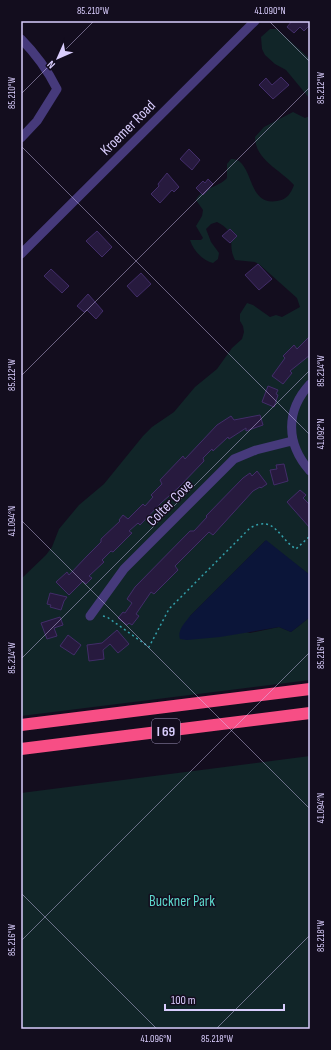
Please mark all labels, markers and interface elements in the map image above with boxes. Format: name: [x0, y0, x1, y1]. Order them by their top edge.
text: 85.210°W: [77, 5, 110, 17]
text: 41.090°N: [255, 5, 286, 17]
north arrow: [38, 38, 78, 78]
text: N: [45, 58, 58, 71]
text: 85.212°W: [315, 72, 327, 104]
text: 85.210°W: [6, 76, 18, 109]
street label: Kroemer Road: [96, 96, 160, 160]
text: 85.214°W: [315, 355, 327, 387]
text: 85.212°W: [6, 359, 18, 391]
text: 41.092°N: [315, 419, 327, 449]
street label: Colter Cove: [143, 476, 197, 530]
text: 41.094°N: [6, 506, 18, 536]
text: 85.216°W: [315, 636, 327, 669]
text: 85.214°W: [6, 642, 18, 674]
road number: I 69: [152, 719, 180, 743]
text: 41.094°N: [315, 793, 327, 823]
park label: Buckner Park: [149, 892, 215, 911]
text: 85.218°W: [315, 920, 327, 952]
text: 85.216°W: [6, 923, 18, 956]
scale bar: [165, 986, 284, 1012]
text: 100 m: [171, 993, 196, 1008]
text: 41.096°N: [141, 1033, 171, 1045]
text: 85.218°W: [201, 1033, 233, 1045]

